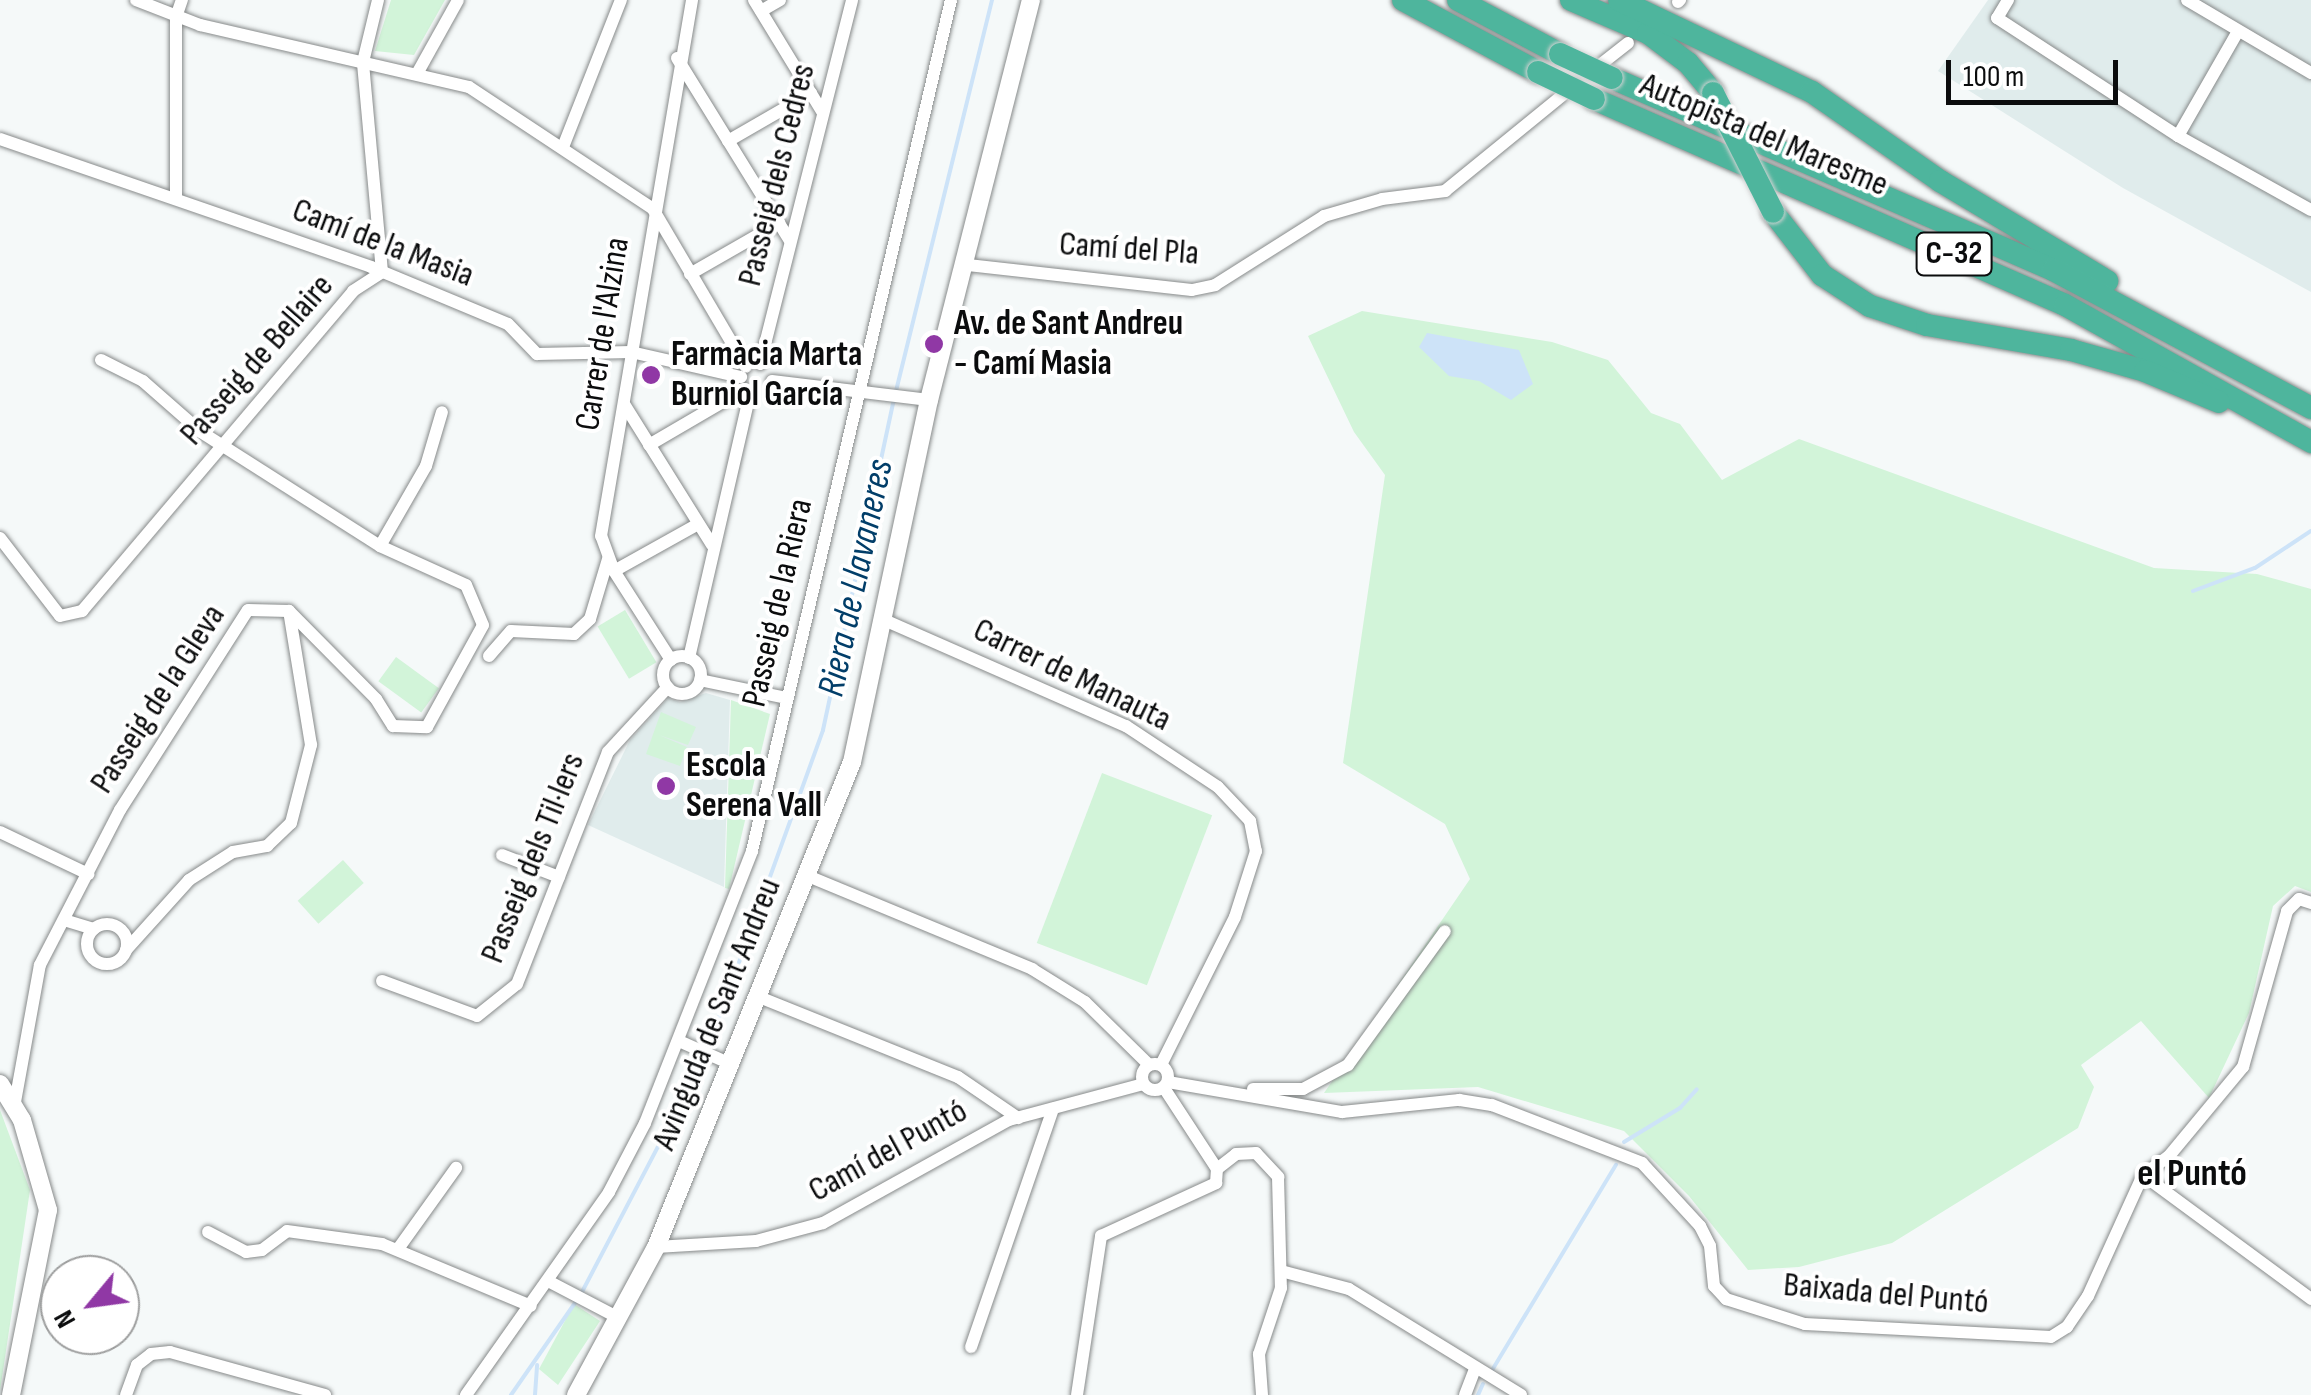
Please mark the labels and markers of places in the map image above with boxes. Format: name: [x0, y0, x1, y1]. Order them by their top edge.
place label: Av. de Sant Andreu - Camí Masia: [954, 303, 1183, 385]
marker: Av. de Sant Andreu - Camí Masia: [923, 333, 945, 355]
place label: Farmàcia Marta Burniol García: [671, 334, 862, 416]
marker: Farmàcia Marta Burniol García: [640, 364, 662, 386]
place label: Escola Serena Vall: [686, 745, 822, 827]
marker: Escola Serena Vall: [655, 775, 677, 797]

